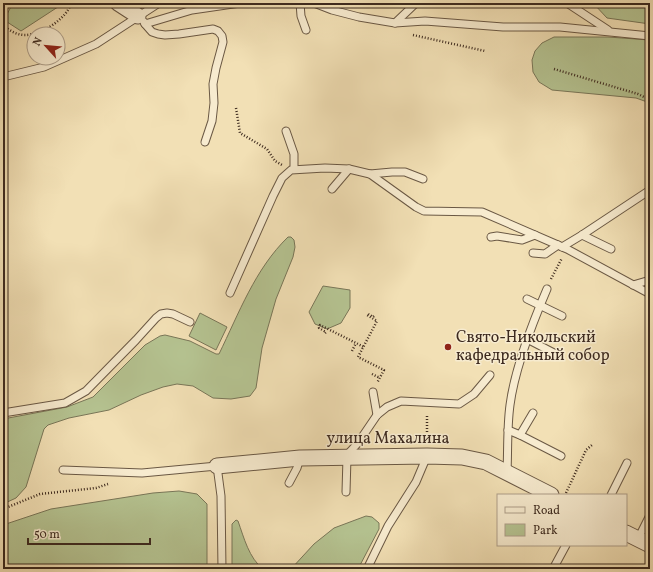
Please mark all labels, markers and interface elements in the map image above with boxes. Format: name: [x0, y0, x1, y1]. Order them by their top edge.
north arrow: [26, 26, 66, 66]
text: N: [30, 35, 47, 49]
place label: Свято-Никольский кафедральный собор: [456, 327, 610, 367]
marker: Свято-Никольский кафедральный собор: [443, 342, 453, 352]
street label: улица Махалина: [327, 428, 449, 450]
legend: [497, 494, 627, 546]
text: Road: [533, 503, 560, 519]
scale bar: [28, 520, 150, 546]
text: Park: [533, 523, 558, 539]
text: 50 m: [34, 527, 60, 543]

